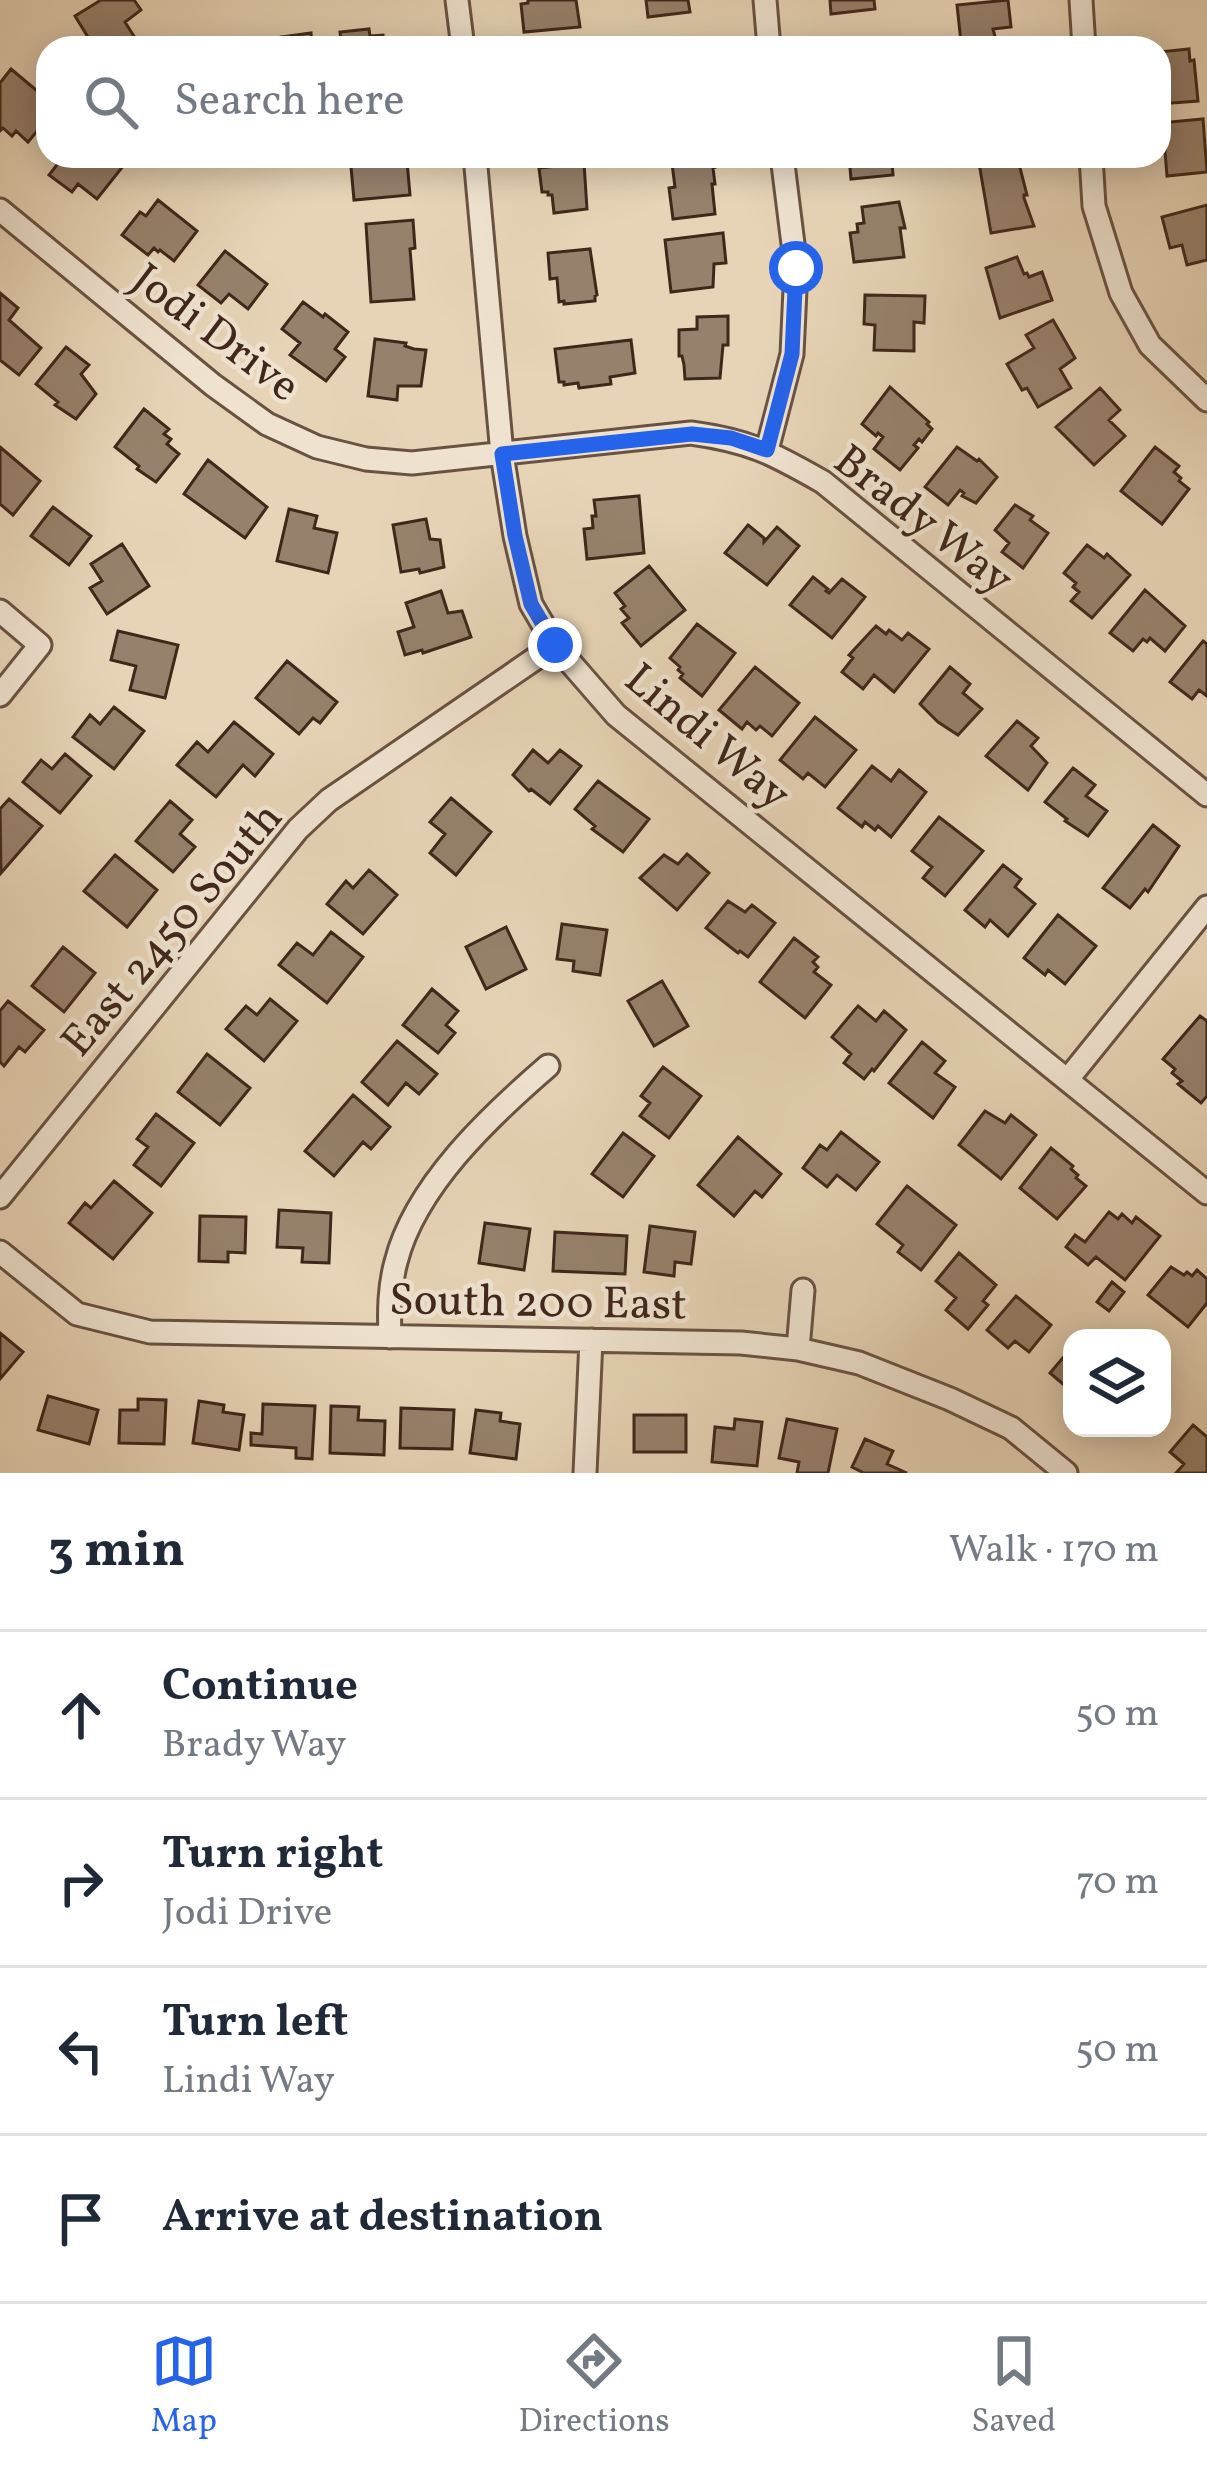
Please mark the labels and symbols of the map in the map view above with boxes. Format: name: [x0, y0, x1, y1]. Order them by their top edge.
route start: [769, 241, 823, 295]
street label: Jodi Drive: [117, 250, 312, 419]
street label: Brady Way: [819, 431, 1025, 612]
route end: [528, 618, 582, 672]
street label: Lindi Way: [609, 650, 803, 827]
street label: East 2450 South: [48, 790, 299, 1072]
street label: South 200 East: [388, 1270, 687, 1339]

